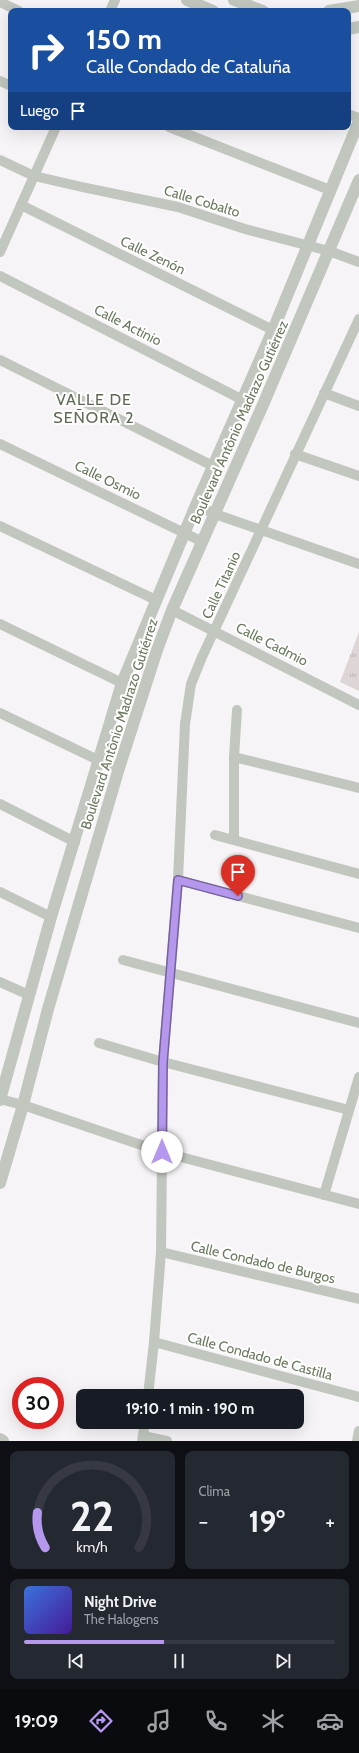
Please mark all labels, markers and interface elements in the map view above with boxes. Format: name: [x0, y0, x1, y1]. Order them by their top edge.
text: 150 m: [86, 22, 162, 56]
icon: right: [20, 24, 72, 76]
text: Calle Condado de Cataluña: [86, 56, 291, 78]
icon: arrive: [67, 100, 89, 122]
text: Luego: [20, 102, 59, 120]
street label: Calle Cobalto: [162, 181, 242, 221]
street label: Calle Zenón: [118, 232, 189, 279]
street label: Calle Actinio: [91, 300, 165, 350]
street label: Boulevard Antônio Madrazo Gutiérrez: [186, 317, 292, 527]
district label: VALLE DE SEÑORA 2: [53, 390, 135, 427]
street label: Calle Osmio: [72, 456, 144, 504]
street label: Calle Titanio: [198, 548, 245, 622]
street label: Boulevard Antônio Madrazo Gutiérrez: [76, 616, 162, 832]
street label: Calle Cadmio: [233, 618, 311, 670]
pin: [221, 855, 255, 896]
icon: arrive: [227, 861, 249, 883]
position arrow: [141, 1131, 183, 1173]
street label: Calle Condado de Burgos: [189, 1237, 337, 1287]
street label: Calle Condado de Castilla: [185, 1328, 335, 1384]
speed limit sign: 30: [12, 1377, 64, 1429]
text: 19:10 · 1 min · 190 m: [126, 1400, 254, 1418]
text: Clima: [199, 1483, 230, 1499]
text: 22: [70, 1491, 114, 1541]
text: 19°: [248, 1503, 285, 1540]
text: −: [199, 1508, 208, 1535]
text: +: [325, 1508, 335, 1535]
text: km/h: [77, 1538, 108, 1556]
text: Night Drive: [84, 1593, 157, 1611]
text: The Halogens: [84, 1611, 159, 1627]
icon: previous: [65, 1650, 87, 1672]
icon: pause: [168, 1650, 190, 1672]
icon: next: [272, 1650, 294, 1672]
icon: directions: [87, 1707, 115, 1735]
icon: music: [145, 1707, 173, 1735]
icon: phone: [202, 1707, 230, 1735]
icon: climate: [259, 1707, 287, 1735]
icon: car: [316, 1707, 344, 1735]
text: 19:09: [15, 1710, 58, 1732]

